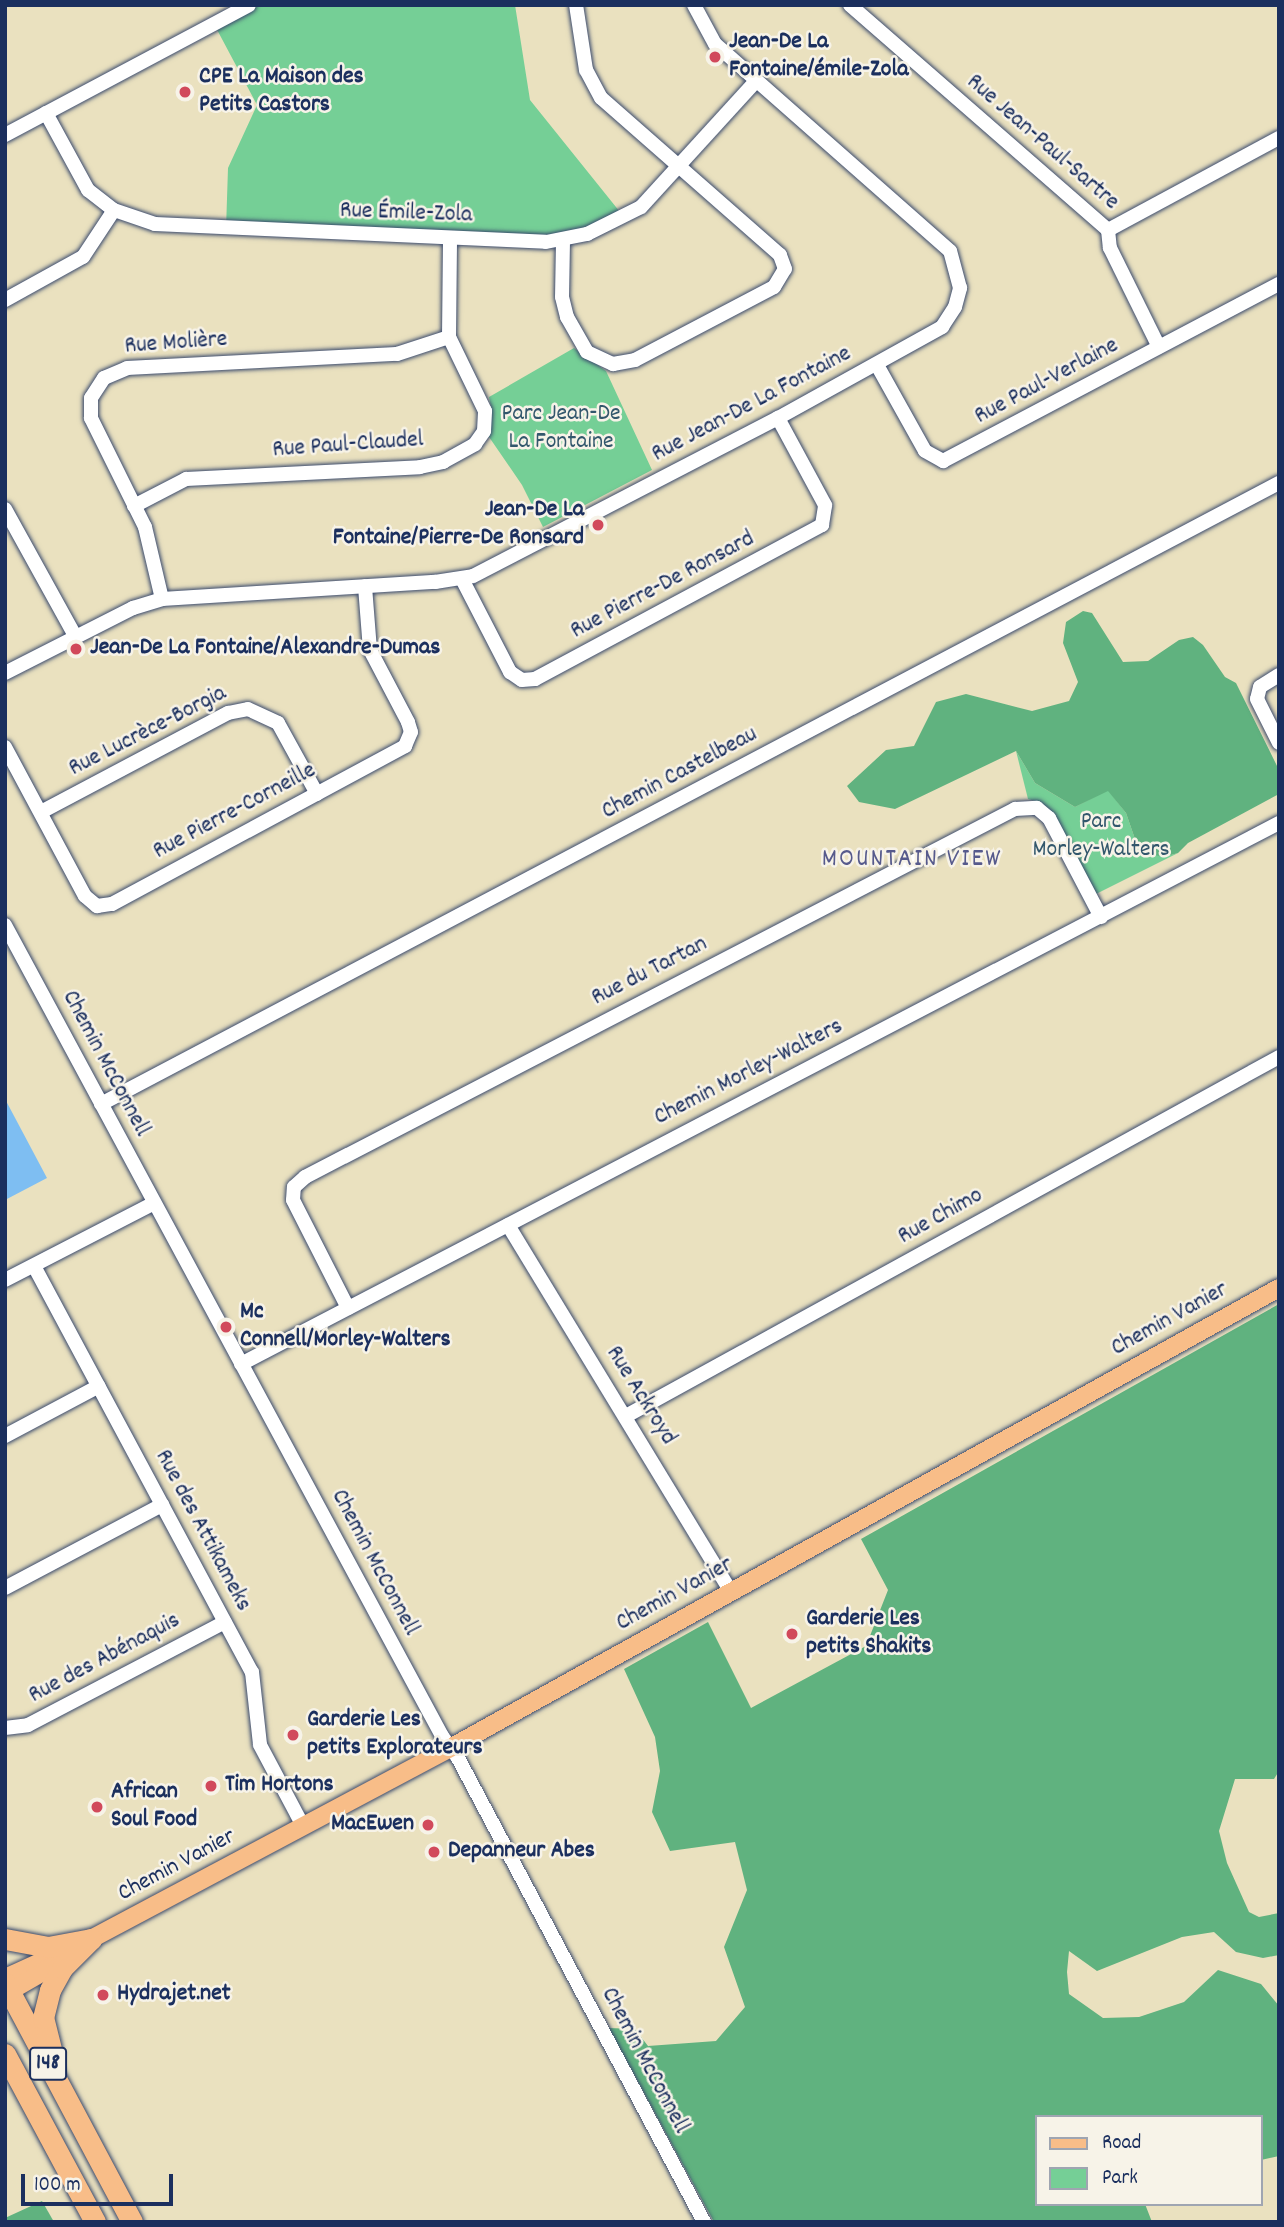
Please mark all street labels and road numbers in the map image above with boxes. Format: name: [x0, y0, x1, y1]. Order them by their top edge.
street label: Rue Jean-Paul-Sartre: [960, 69, 1124, 217]
street label: Rue Émile-Zola: [339, 197, 473, 231]
street label: Rue Molière: [124, 326, 228, 362]
street label: Rue Paul-Verlaine: [970, 332, 1124, 432]
street label: Rue Jean-De La Fontaine: [647, 340, 857, 470]
street label: Rue Paul-Claudel: [272, 426, 424, 466]
street label: Rue Pierre-De Ronsard: [566, 525, 760, 647]
street label: Rue Lucrèce-Borgia: [65, 680, 231, 784]
street label: Chemin Castelbeau: [597, 721, 763, 827]
street label: Rue Pierre-Corneille: [149, 757, 321, 867]
street label: Rue du Tartan: [587, 931, 713, 1013]
street label: Chemin McConnell: [54, 986, 156, 1142]
street label: Chemin Morley-Walters: [650, 1013, 848, 1133]
street label: Rue Chimo: [894, 1182, 988, 1252]
street label: Chemin Vanier: [1107, 1276, 1233, 1364]
street label: Rue Ackroyd: [598, 1341, 682, 1451]
street label: Rue des Attikameks: [147, 1445, 257, 1617]
street label: Chemin McConnell: [323, 1485, 425, 1641]
street label: Chemin Vanier: [612, 1551, 738, 1639]
street label: Rue des Abénaquis: [24, 1607, 186, 1711]
street label: Chemin Vanier: [113, 1823, 241, 1909]
street label: Chemin McConnell: [593, 1983, 695, 2139]
road number: 148: [29, 2044, 67, 2084]

